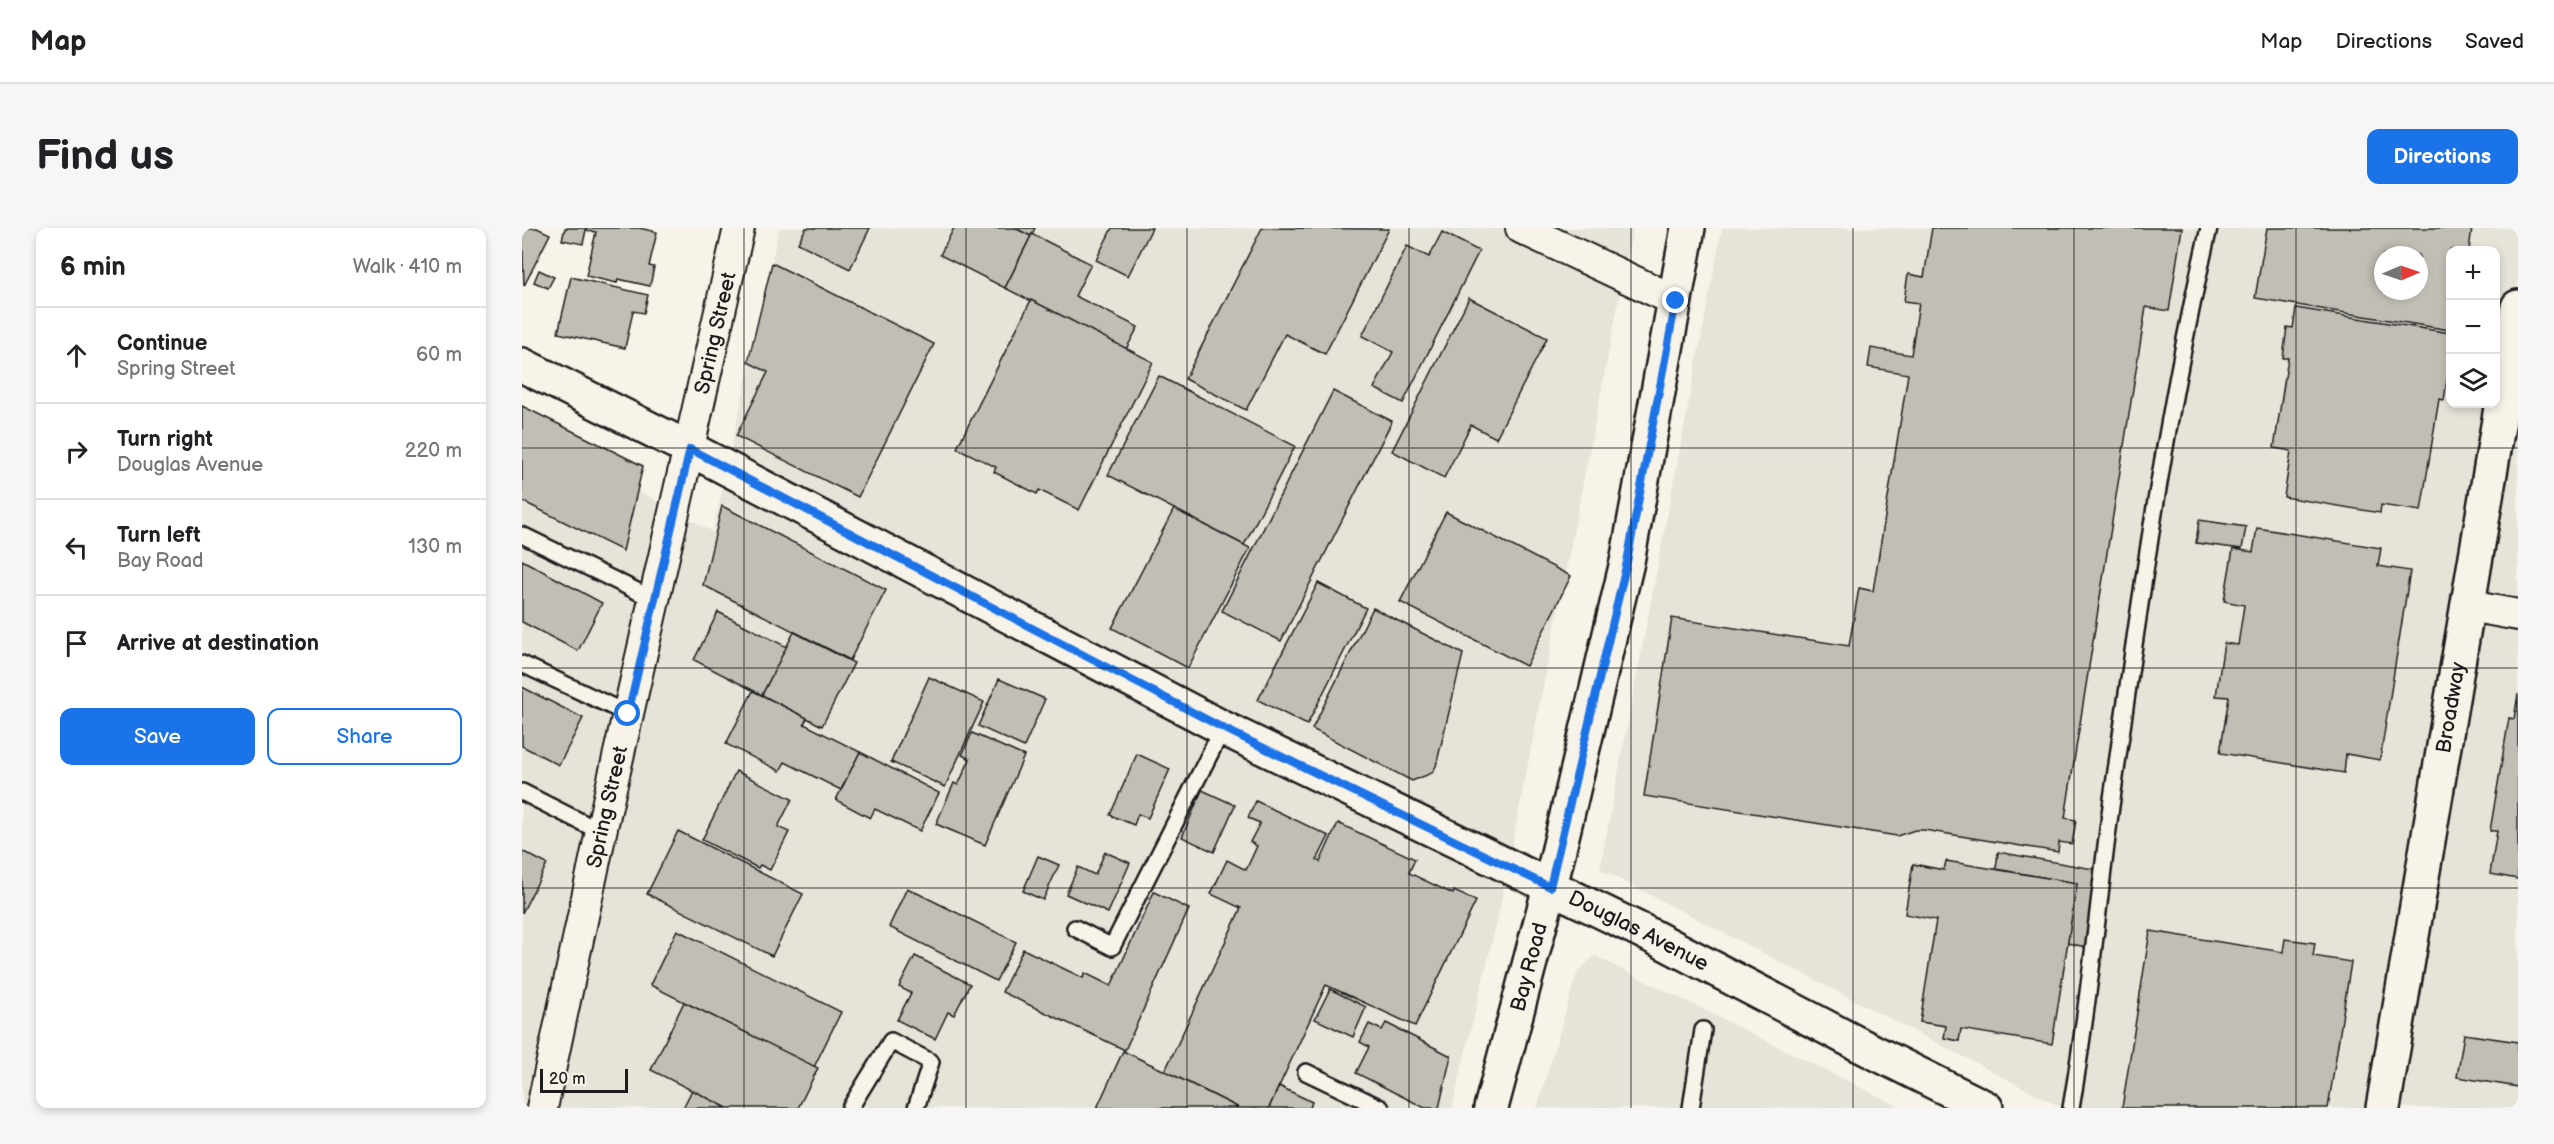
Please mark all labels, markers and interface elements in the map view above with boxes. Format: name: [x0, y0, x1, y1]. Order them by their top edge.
text: Map: [30, 25, 86, 58]
text: Map: [2260, 29, 2303, 54]
text: Directions: [2336, 29, 2432, 54]
text: Saved: [2465, 29, 2524, 54]
button: Directions: [2367, 129, 2518, 184]
text: Find us: [36, 131, 174, 182]
north arrow: [2374, 246, 2428, 300]
map controls: [2446, 246, 2500, 408]
button: +: [2446, 246, 2500, 300]
text: 6 min: [60, 252, 126, 283]
text: Walk · 410 m: [353, 255, 462, 279]
street label: Spring Street: [689, 269, 741, 396]
route end: [1662, 287, 1688, 313]
button: −: [2446, 300, 2500, 354]
text: Continue: [117, 330, 207, 357]
icon: ahead: [60, 339, 93, 372]
text: 60 m: [416, 343, 462, 367]
button: layers: [2446, 354, 2500, 408]
text: Spring Street: [117, 357, 235, 381]
text: Turn right: [117, 426, 213, 453]
icon: right: [60, 435, 93, 468]
text: 220 m: [405, 439, 462, 463]
text: Douglas Avenue: [117, 453, 263, 477]
text: Turn left: [117, 522, 201, 549]
icon: left: [60, 531, 93, 564]
text: 130 m: [408, 535, 462, 559]
text: Bay Road: [117, 549, 204, 573]
icon: arrive: [60, 627, 93, 660]
text: Arrive at destination: [117, 630, 319, 657]
street label: Broadway: [2431, 660, 2471, 755]
route start: [614, 700, 640, 726]
button: Save: [60, 708, 255, 765]
button: Share: [267, 708, 462, 765]
street label: Spring Street: [581, 743, 633, 870]
street label: Douglas Avenue: [1565, 885, 1713, 976]
street label: Bay Road: [1505, 920, 1552, 1014]
scale bar: [540, 1066, 628, 1094]
text: 20 m: [549, 1070, 585, 1089]

